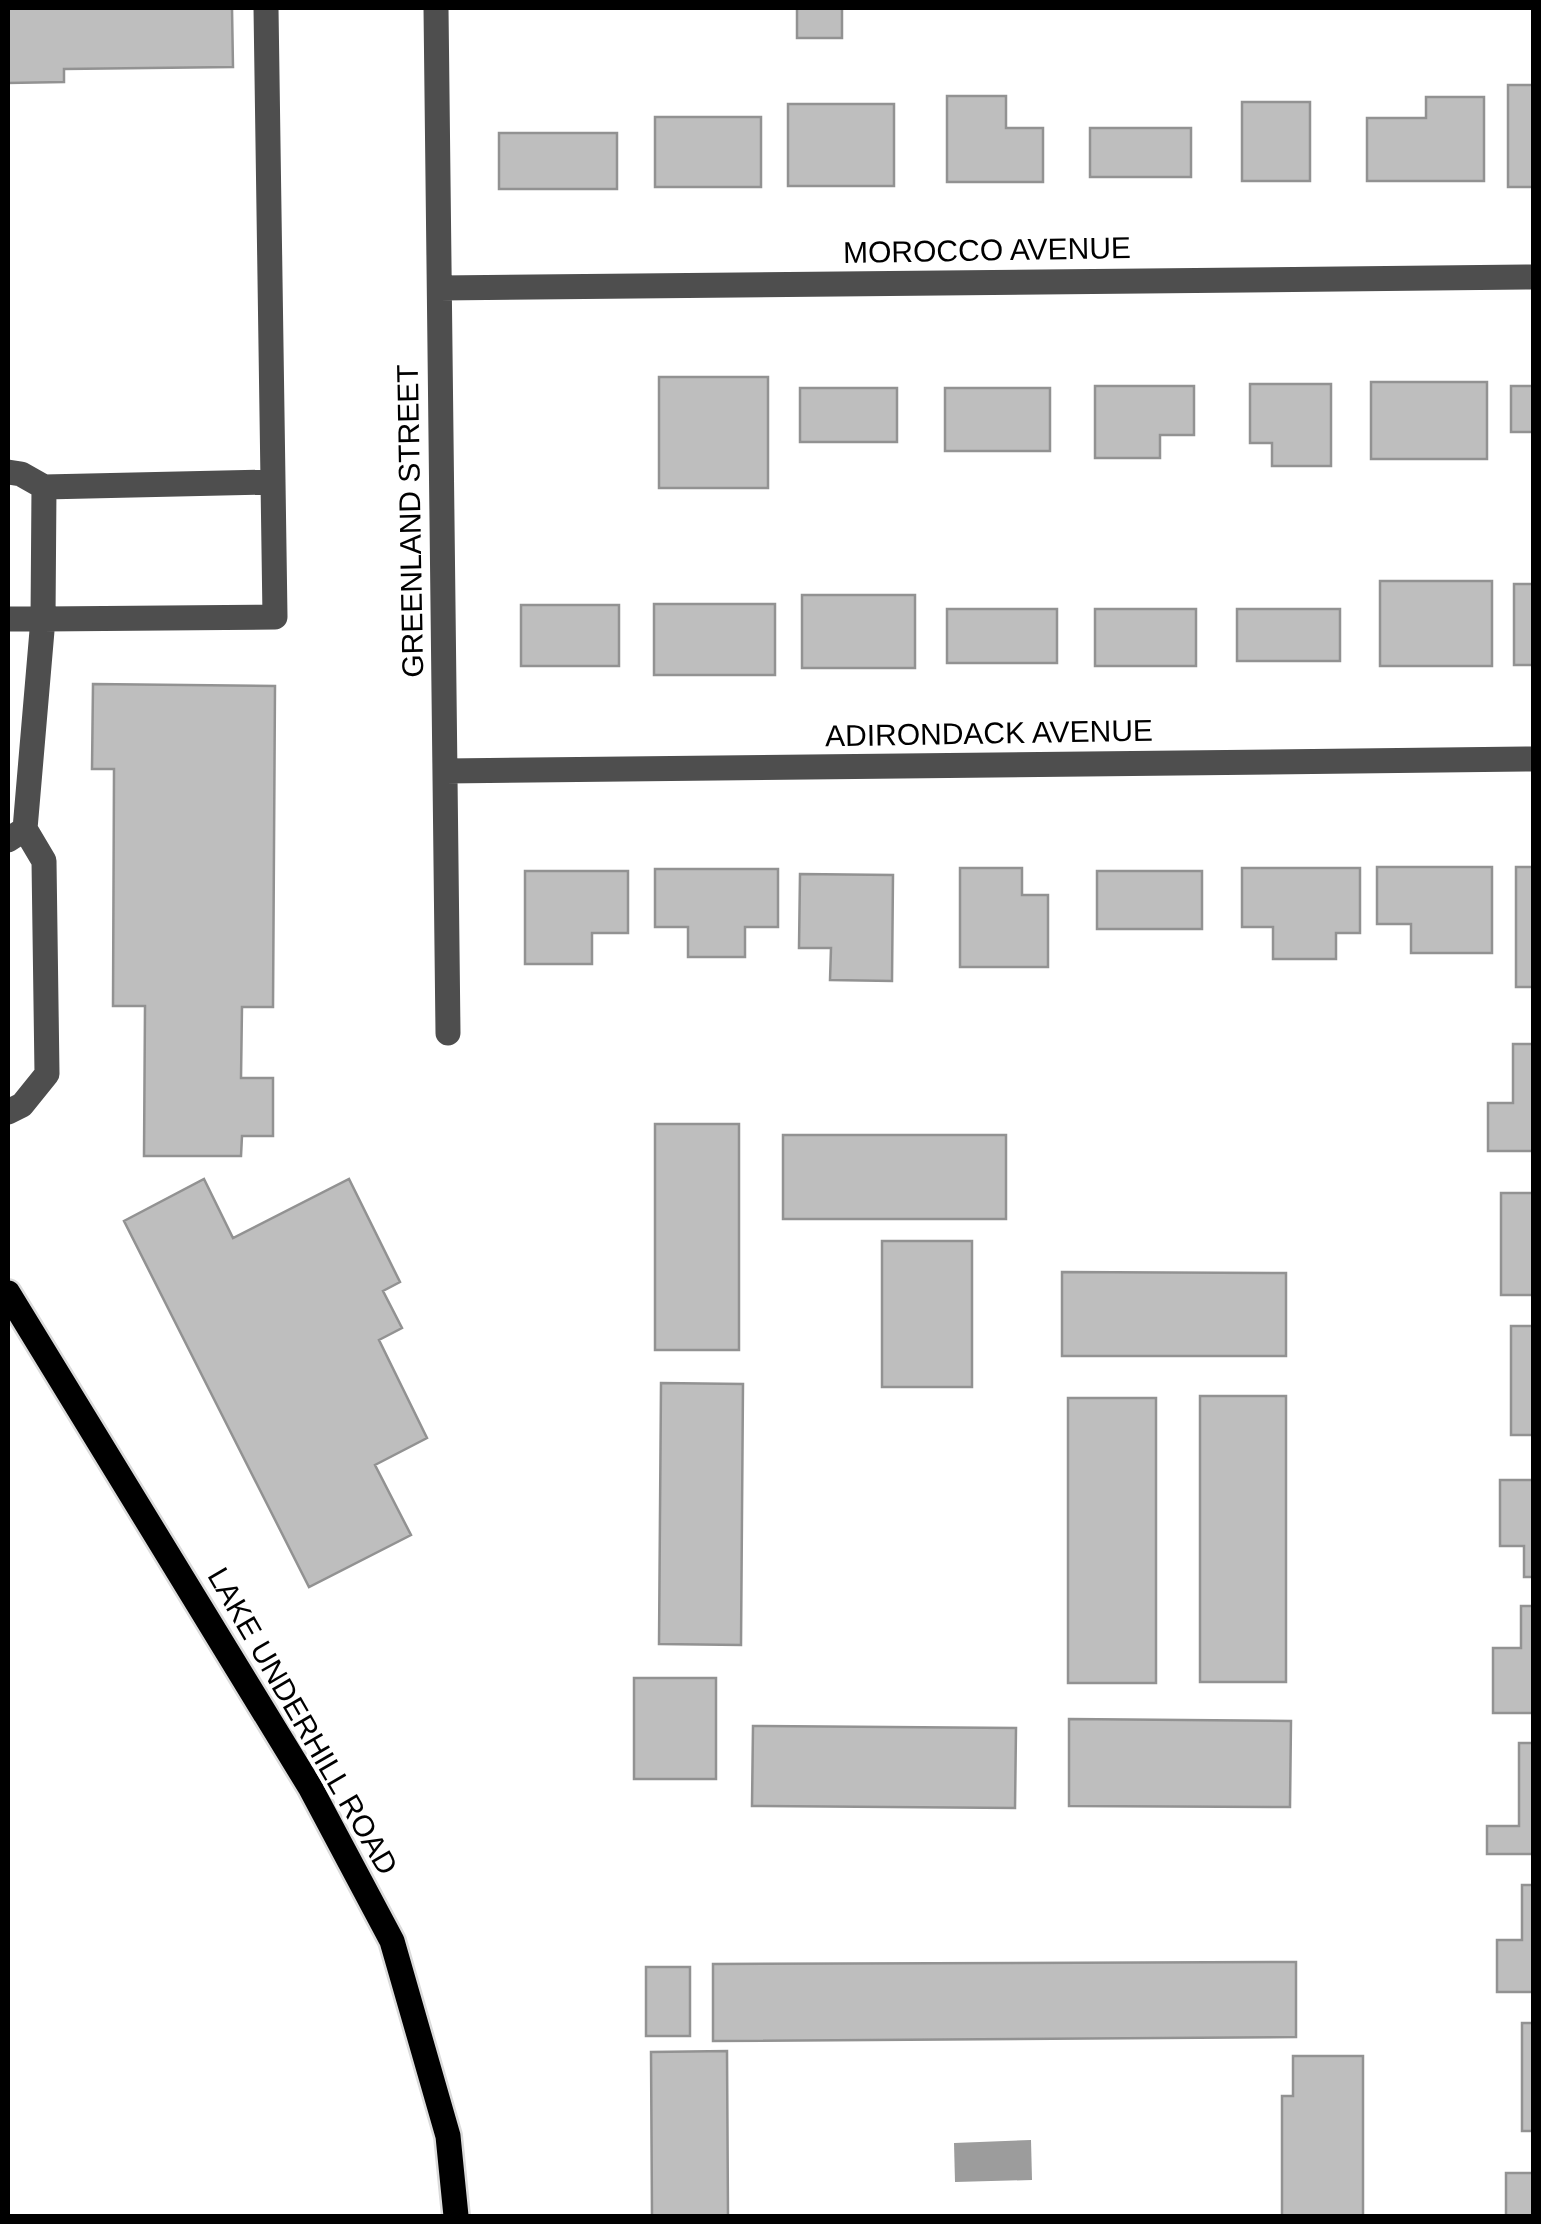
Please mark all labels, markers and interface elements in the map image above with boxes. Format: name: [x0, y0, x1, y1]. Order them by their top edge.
street label: MOROCCO AVENUE: [843, 231, 1131, 269]
street label: GREENLAND STREET: [391, 364, 429, 678]
street label: ADIRONDACK AVENUE: [825, 714, 1153, 752]
street label: LAKE UNDERHILL ROAD: [201, 1562, 405, 1880]

